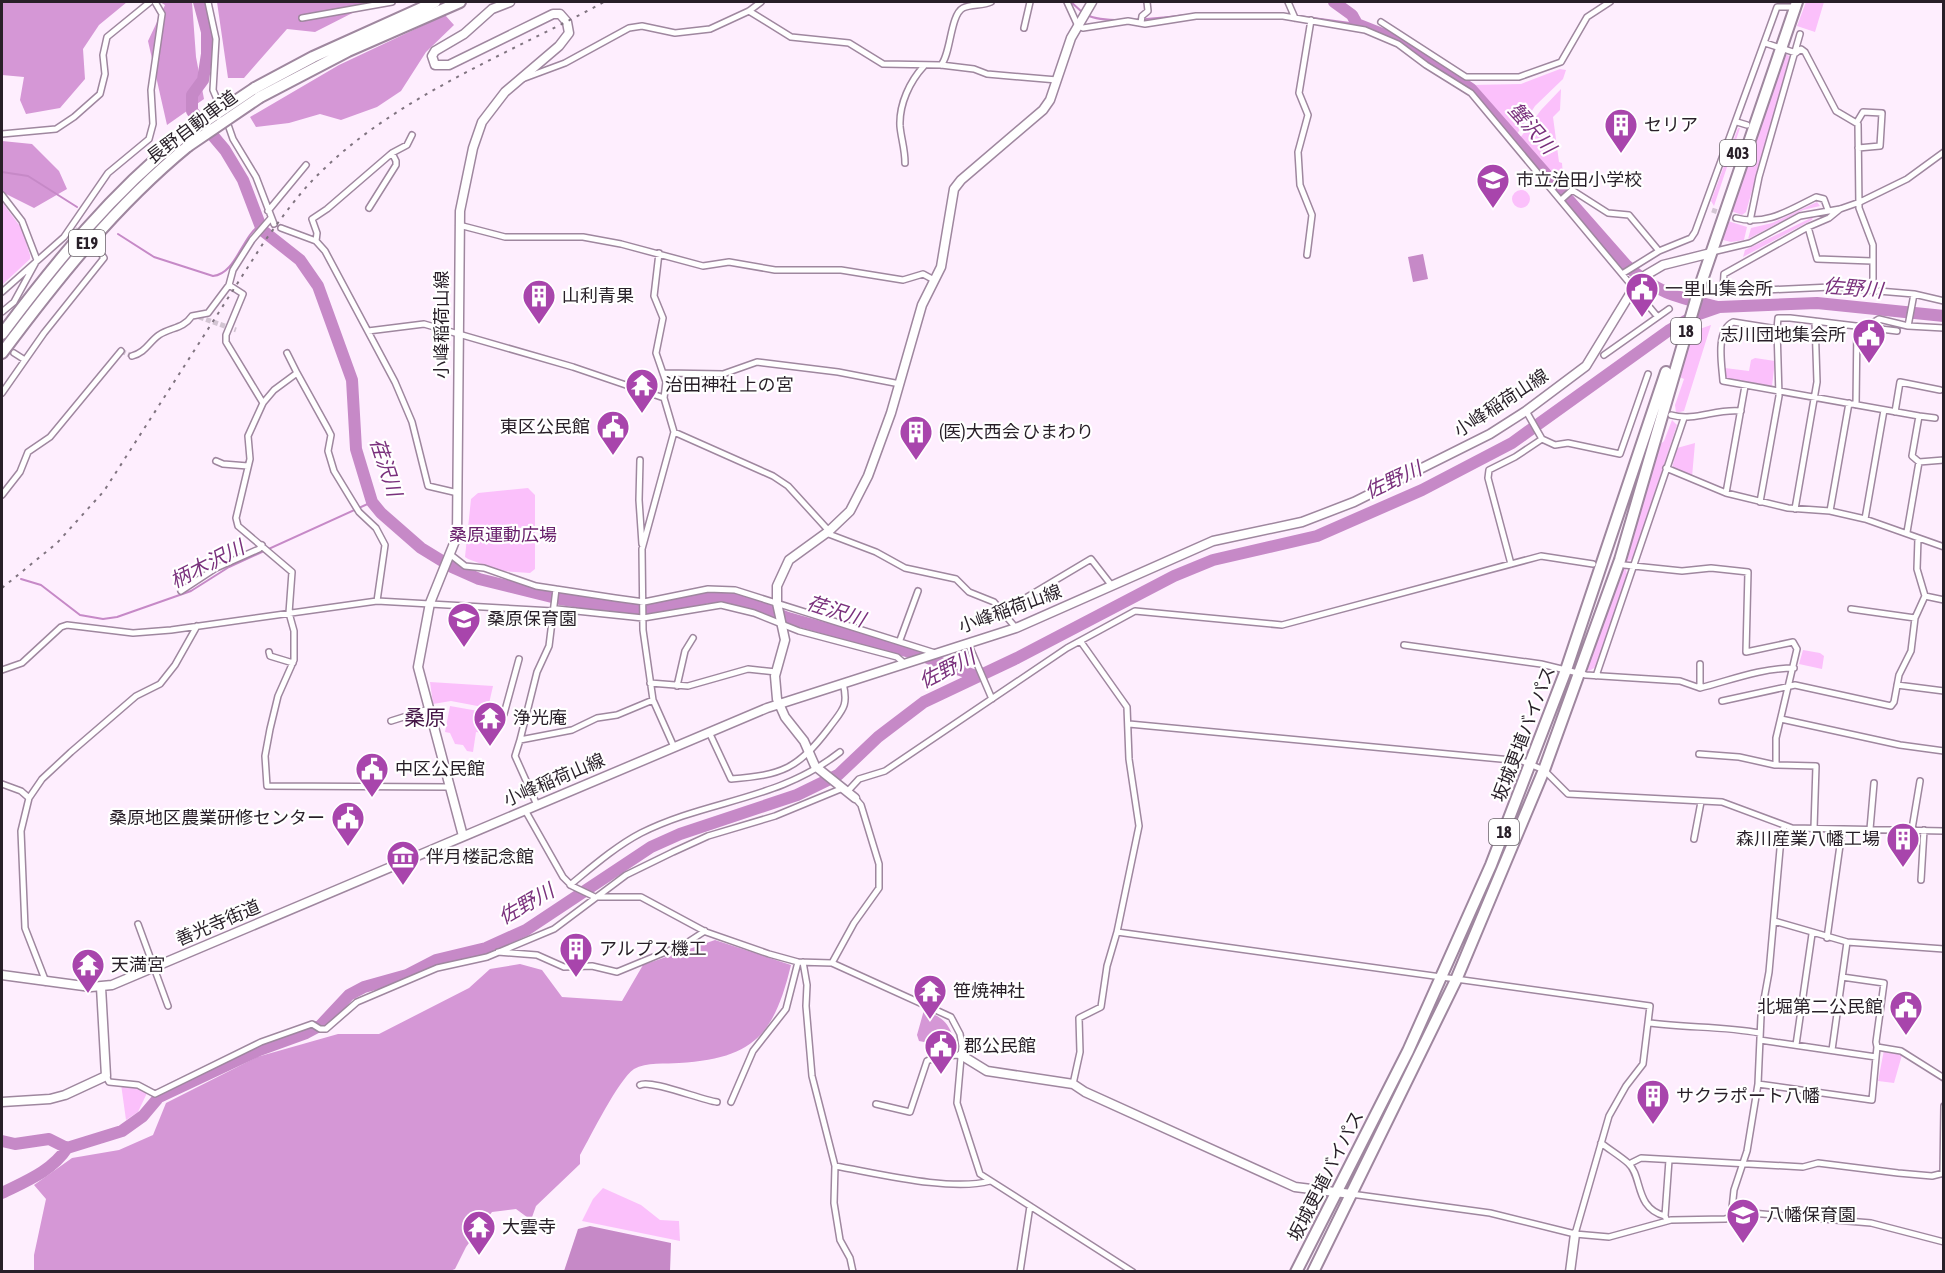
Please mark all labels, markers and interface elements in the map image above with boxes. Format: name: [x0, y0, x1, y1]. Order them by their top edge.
street label: 長野自動車道: [142, 86, 241, 167]
water label: 蟹沢川: [1504, 97, 1562, 159]
building icon: セリア: [1603, 107, 1639, 154]
place label: セリア: [1644, 114, 1698, 135]
road number: 403: [1720, 140, 1756, 166]
school or university icon: 市立治田小学校: [1475, 162, 1511, 209]
place label: 市立治田小学校: [1516, 169, 1642, 190]
road number: E19: [69, 230, 105, 256]
street label: 小峰稲荷山線: [431, 271, 452, 379]
public building icon: 一里山集会所: [1624, 271, 1660, 318]
water label: 佐野川: [1822, 273, 1886, 302]
building icon: 山利青果: [521, 278, 557, 325]
place label: 一里山集会所: [1665, 278, 1773, 299]
place label: 山利青果: [562, 285, 634, 306]
public building icon: 志川団地集会所: [1851, 317, 1887, 364]
road number: 18: [1671, 318, 1701, 344]
place label: 志川団地集会所: [1720, 324, 1846, 345]
street label: 小峰稲荷山線: [1450, 364, 1552, 441]
temple icon: 治田神社 上の宮: [624, 367, 660, 414]
place label: 治田神社 上の宮: [665, 374, 793, 395]
public building icon: 東区公民館: [595, 409, 631, 456]
building icon: (医)大西会 ひまわり: [898, 414, 934, 461]
place label: 東区公民館: [500, 416, 590, 437]
place label: (医)大西会 ひまわり: [939, 421, 1094, 442]
water label: 荏沢川: [366, 435, 407, 501]
water label: 佐野川: [1361, 456, 1427, 503]
park label: 桑原運動広場: [449, 524, 557, 545]
water label: 柄木沢川: [166, 534, 249, 592]
street label: 小峰稲荷山線: [955, 580, 1064, 637]
water label: 荏沢川: [804, 590, 870, 631]
school or university icon: 桑原保育園: [446, 601, 482, 648]
place label: 桑原保育園: [487, 608, 577, 629]
water label: 佐野川: [915, 644, 981, 692]
street label: 坂城更埴バイパス: [1488, 663, 1559, 805]
temple icon: 浄光庵: [472, 700, 508, 747]
district label: 桑原: [404, 705, 446, 729]
place label: 浄光庵: [513, 707, 567, 728]
street label: 小峰稲荷山線: [500, 749, 608, 810]
public building icon: 中区公民館: [354, 751, 390, 798]
place label: 中区公民館: [395, 758, 485, 779]
public building icon: 桑原地区農業研修センター: [330, 800, 366, 847]
place label: 桑原地区農業研修センター: [109, 807, 325, 828]
road number: 18: [1489, 819, 1519, 845]
building icon: 森川産業八幡工場: [1885, 821, 1921, 868]
place label: 森川産業八幡工場: [1736, 828, 1880, 849]
museum icon: 伴月楼記念館: [385, 839, 421, 886]
place label: 伴月楼記念館: [426, 846, 534, 867]
water label: 佐野川: [494, 878, 559, 929]
street label: 善光寺街道: [172, 895, 263, 950]
building icon: アルプス機工: [558, 931, 594, 978]
place label: アルプス機工: [599, 938, 707, 959]
temple icon: 天満宮: [70, 947, 106, 994]
place label: 天満宮: [111, 954, 165, 975]
temple icon: 笹焼神社: [912, 973, 948, 1020]
place label: 笹焼神社: [953, 980, 1025, 1001]
public building icon: 北堀第二公民館: [1888, 989, 1924, 1036]
place label: 北堀第二公民館: [1757, 996, 1883, 1017]
public building icon: 郡公民館: [923, 1028, 959, 1075]
place label: 郡公民館: [964, 1035, 1036, 1056]
building icon: サクラポート八幡: [1635, 1078, 1671, 1125]
place label: サクラポート八幡: [1676, 1085, 1820, 1106]
street label: 坂城更埴バイパス: [1284, 1107, 1368, 1245]
school or university icon: 八幡保育園: [1725, 1197, 1761, 1244]
place label: 八幡保育園: [1766, 1204, 1856, 1225]
temple icon: 大雲寺: [461, 1209, 497, 1256]
place label: 大雲寺: [502, 1216, 556, 1237]

